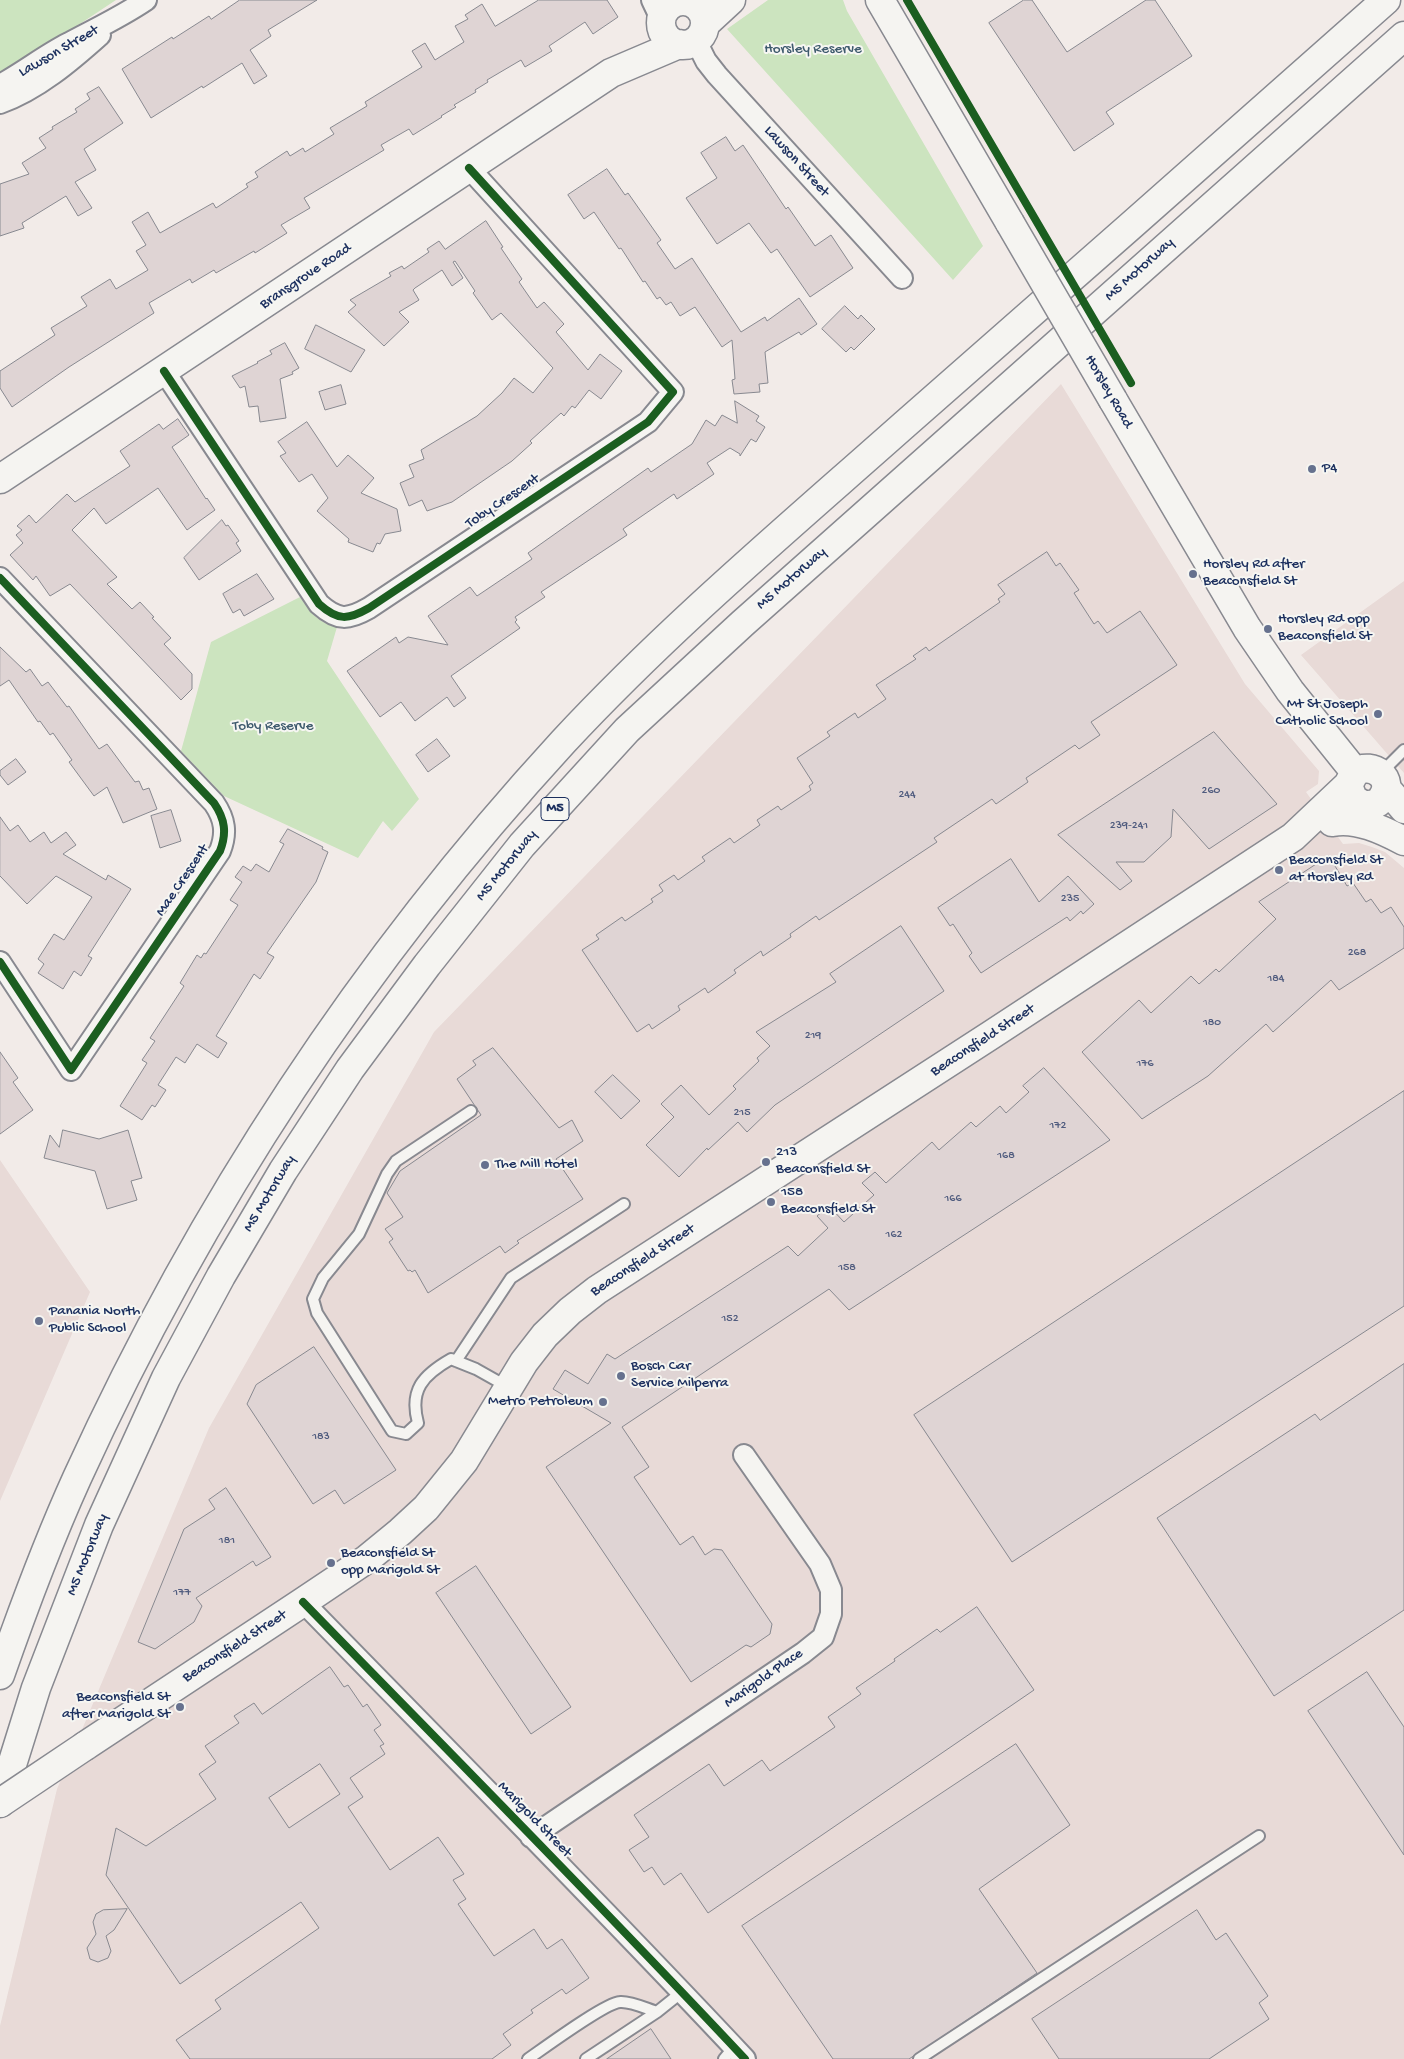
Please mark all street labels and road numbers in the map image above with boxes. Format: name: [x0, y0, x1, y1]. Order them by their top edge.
street label: Lawson Street: [16, 22, 102, 82]
street label: Lawson Street: [759, 123, 833, 201]
street label: M5 Motorway: [1102, 234, 1178, 306]
street label: Bransgrove Road: [257, 240, 355, 314]
street label: Horsley Road: [1080, 352, 1136, 432]
street label: Toby Crescent: [463, 471, 543, 533]
street label: M5 Motorway: [753, 544, 831, 614]
road number: M5: [541, 798, 569, 821]
street label: M5 Motorway: [473, 827, 541, 905]
street label: Mae Crescent: [152, 842, 214, 920]
street label: Beaconsfield Street: [928, 1001, 1038, 1081]
street label: M5 Motorway: [240, 1152, 300, 1236]
street label: Beaconsfield Street: [588, 1221, 698, 1301]
street label: M5 Motorway: [63, 1511, 113, 1599]
street label: Beaconsfield Street: [180, 1607, 290, 1687]
street label: Marigold Place: [721, 1645, 807, 1713]
street label: Marigold Street: [493, 1778, 575, 1862]

